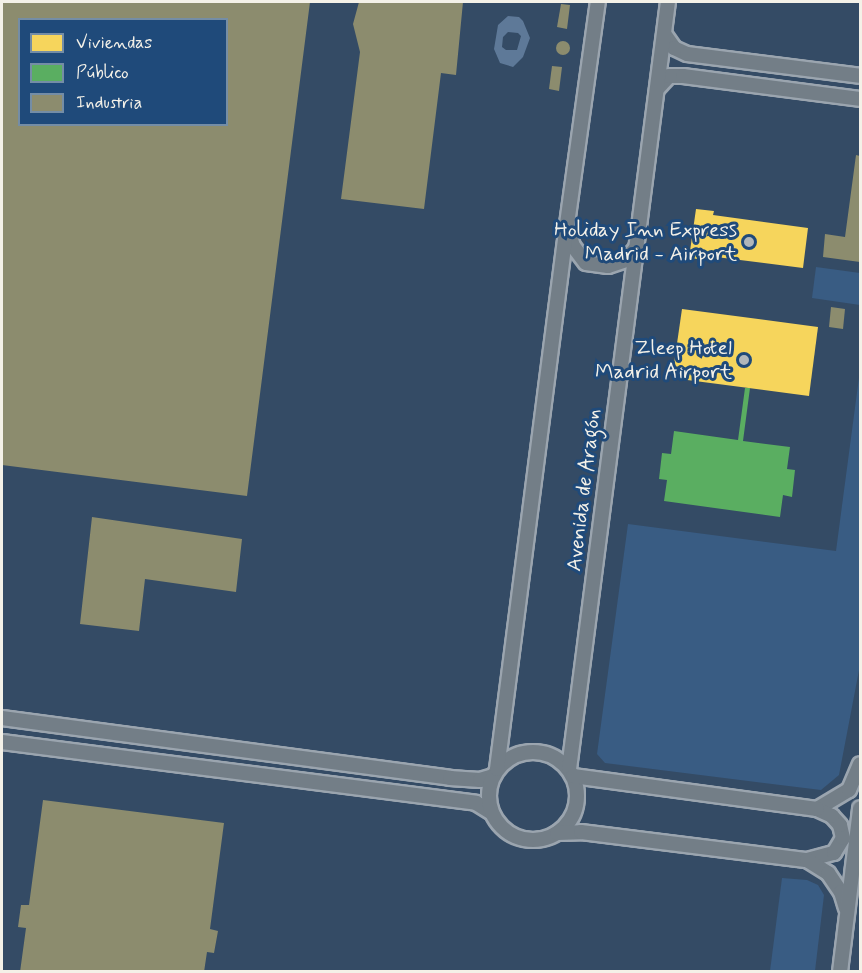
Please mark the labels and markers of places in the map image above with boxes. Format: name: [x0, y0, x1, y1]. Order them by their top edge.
place label: Holiday Inn Express Madrid - Airport: [555, 217, 737, 267]
marker: Holiday Inn Express Madrid - Airport: [742, 235, 756, 249]
place label: Zleep Hotel Madrid Airport: [595, 335, 732, 385]
marker: Zleep Hotel Madrid Airport: [737, 353, 751, 367]

